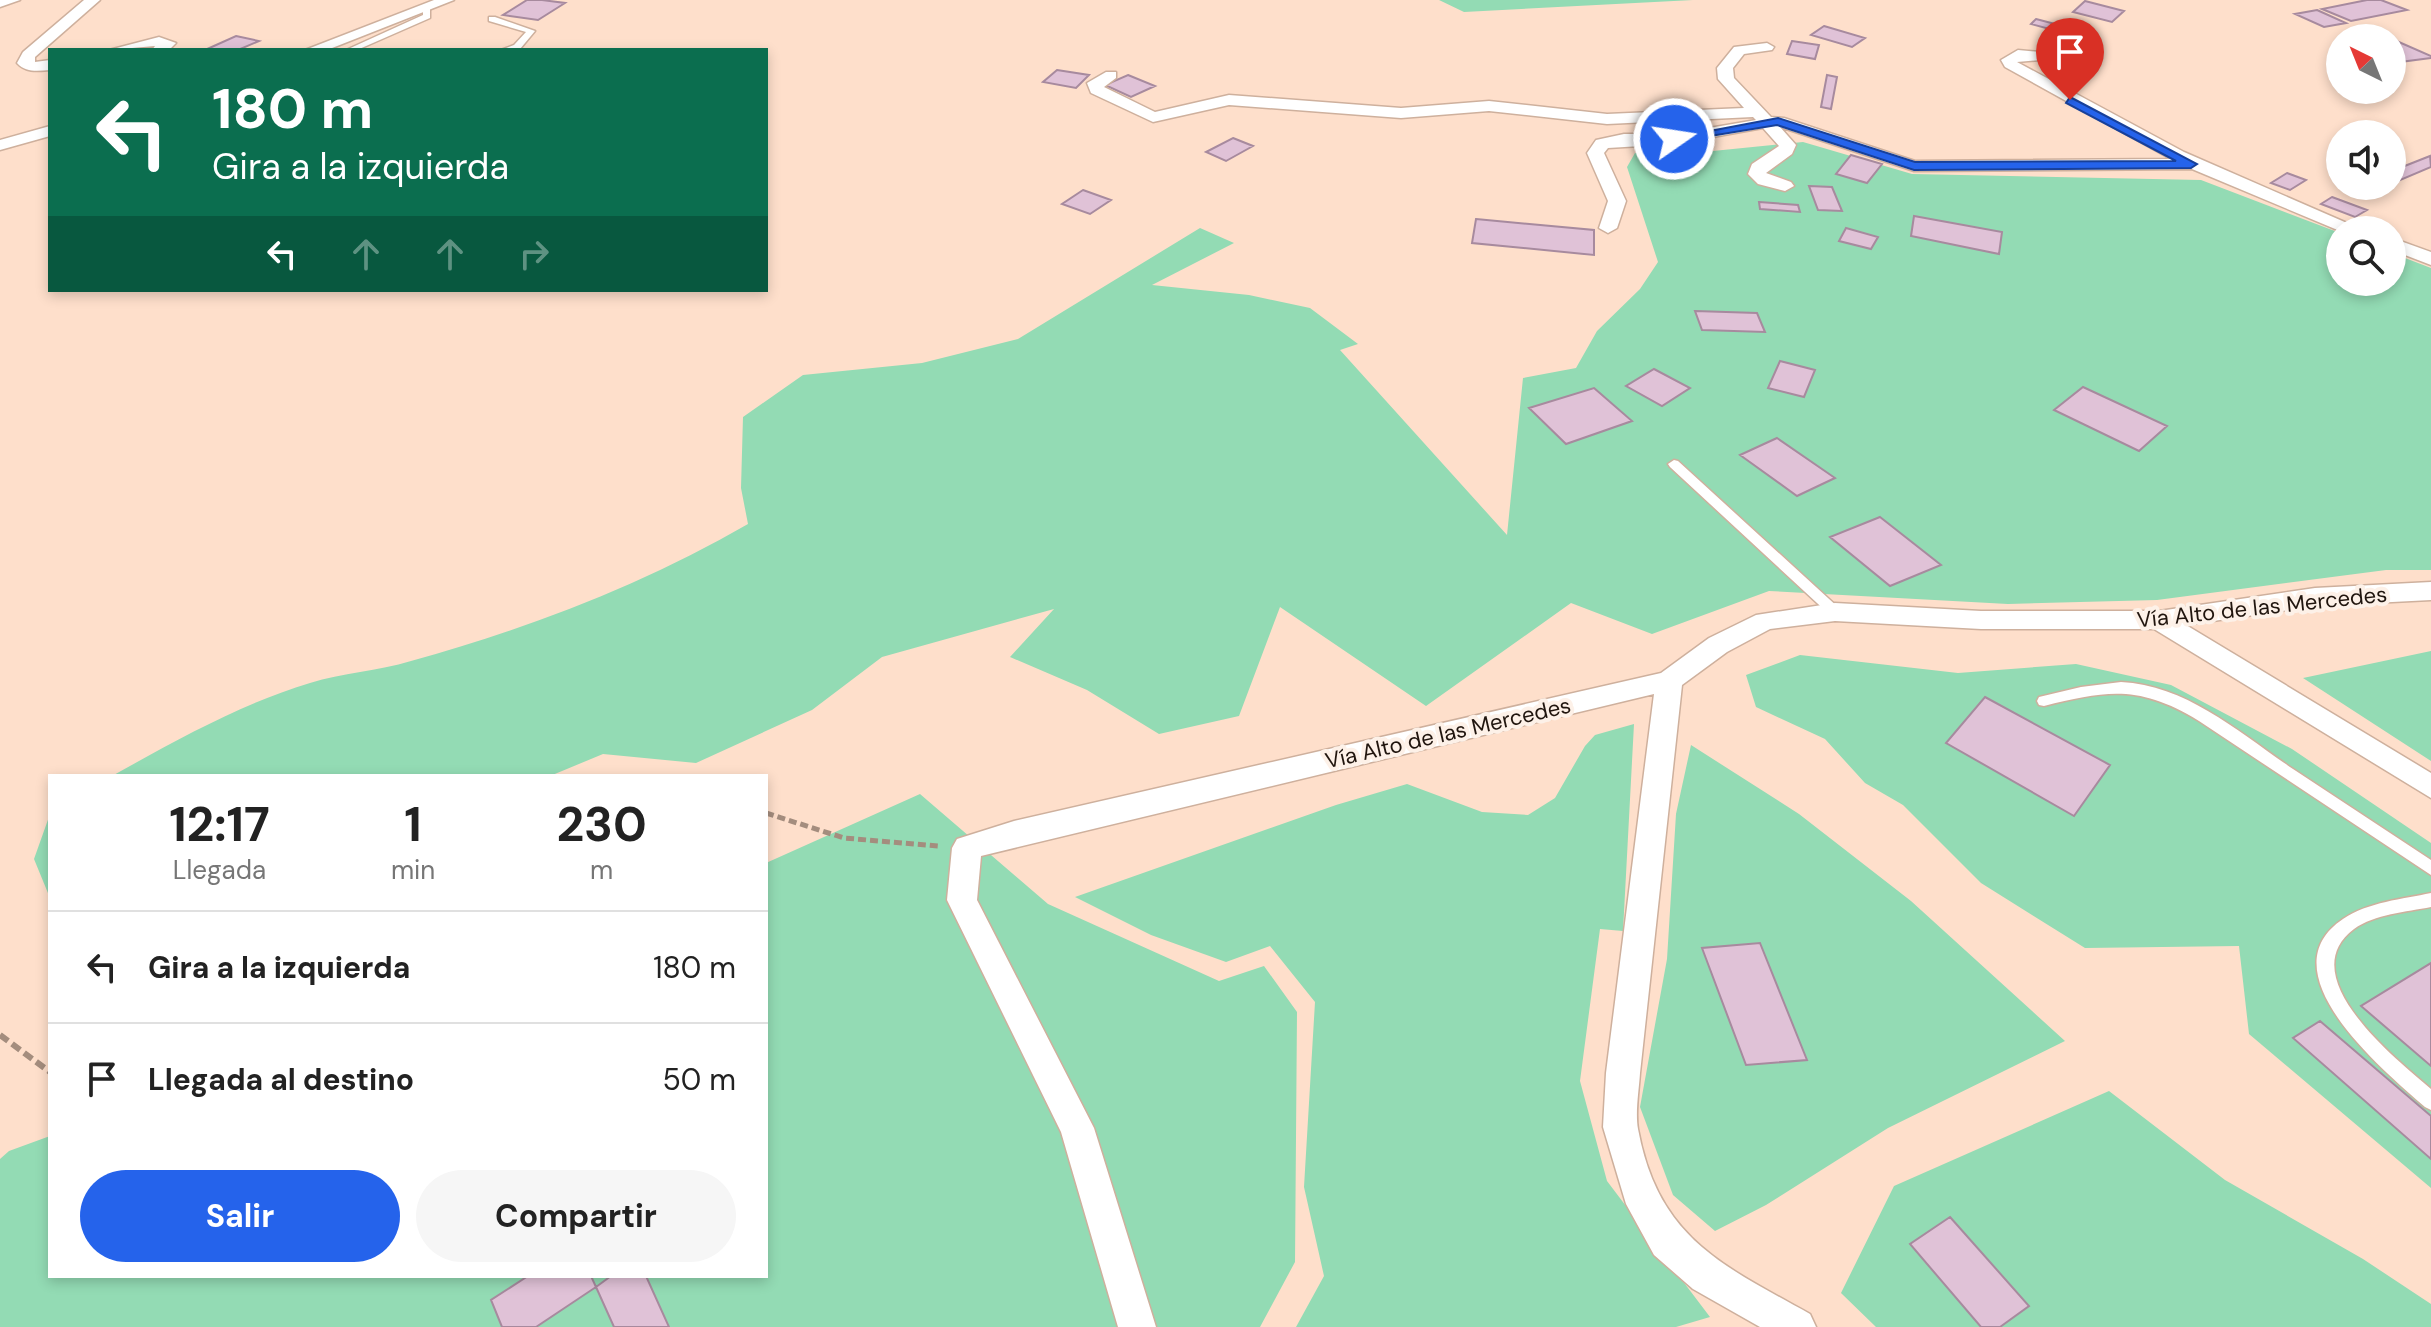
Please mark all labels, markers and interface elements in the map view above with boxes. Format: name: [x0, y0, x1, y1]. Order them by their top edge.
pin: [2036, 18, 2104, 100]
north arrow: [2326, 24, 2406, 104]
map controls: [2326, 24, 2406, 296]
icon: arrive: [2048, 30, 2092, 74]
text: 180 m: [212, 72, 373, 145]
icon: left: [80, 80, 184, 184]
position arrow: [1632, 97, 1716, 181]
button: sound: [2326, 120, 2406, 200]
text: Gira a la izquierda: [212, 143, 509, 190]
button: search: [2326, 216, 2406, 296]
icon: left: [260, 232, 304, 276]
icon: ahead: [344, 232, 388, 276]
icon: ahead: [428, 232, 472, 276]
icon: right: [512, 232, 556, 276]
street label: Vía Alto de las Mercedes: [2136, 579, 2388, 635]
street label: Vía Alto de las Mercedes: [1322, 691, 1574, 775]
text: 12:17: [169, 793, 270, 856]
text: 1: [404, 793, 422, 856]
text: 230: [556, 793, 647, 856]
text: Llegada: [173, 853, 266, 887]
text: min: [391, 853, 435, 887]
text: m: [590, 853, 613, 887]
icon: left: [80, 945, 124, 989]
text: Gira a la izquierda: [148, 948, 410, 987]
text: 180 m: [653, 948, 736, 987]
icon: arrive: [80, 1057, 124, 1101]
text: Llegada al destino: [148, 1060, 414, 1099]
text: 50 m: [662, 1060, 736, 1099]
button: Salir: [80, 1170, 400, 1262]
button: Compartir: [416, 1170, 736, 1262]

